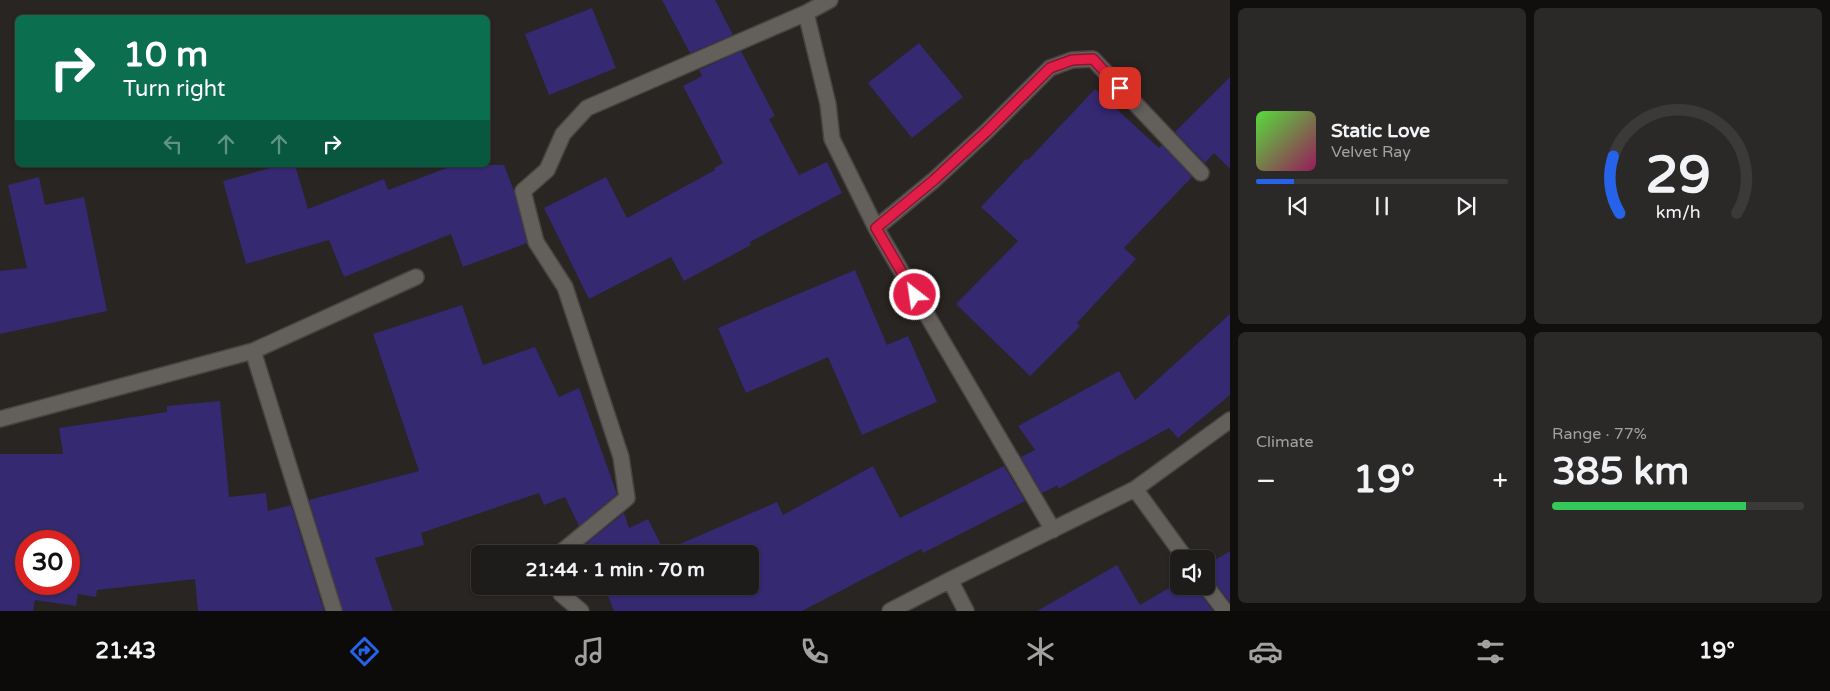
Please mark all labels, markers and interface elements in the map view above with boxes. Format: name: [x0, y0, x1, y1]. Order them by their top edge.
text: 10 m: [123, 34, 208, 76]
icon: right: [40, 35, 105, 100]
pin: [1099, 67, 1141, 109]
icon: arrive: [1106, 74, 1134, 102]
text: Turn right: [123, 76, 225, 102]
text: Static Love: [1331, 120, 1430, 142]
icon: left: [159, 130, 187, 158]
icon: ahead: [212, 130, 240, 158]
icon: ahead: [265, 130, 293, 158]
icon: right: [318, 130, 346, 158]
text: Velvet Ray: [1331, 142, 1411, 162]
text: 29: [1645, 144, 1711, 207]
icon: previous: [1284, 192, 1312, 220]
icon: pause: [1368, 192, 1396, 220]
icon: next: [1452, 192, 1480, 220]
text: km/h: [1656, 202, 1700, 223]
position arrow: [888, 268, 940, 320]
text: Range · 77%: [1552, 424, 1647, 444]
text: Climate: [1256, 432, 1314, 452]
text: 385 km: [1552, 449, 1689, 495]
text: 19°: [1353, 457, 1415, 503]
text: −: [1256, 464, 1276, 498]
text: +: [1492, 464, 1508, 498]
speed limit sign: 30: [15, 530, 80, 595]
map controls: [1170, 550, 1215, 595]
button: sound: [1170, 550, 1215, 595]
text: 21:44 · 1 min · 70 m: [525, 559, 705, 581]
icon: directions: [347, 634, 382, 669]
icon: music: [572, 634, 607, 669]
icon: phone: [797, 634, 832, 669]
icon: climate: [1023, 634, 1058, 669]
icon: car: [1248, 634, 1283, 669]
icon: filters: [1473, 634, 1508, 669]
text: 21:43: [95, 638, 156, 664]
text: 19°: [1699, 638, 1735, 664]

